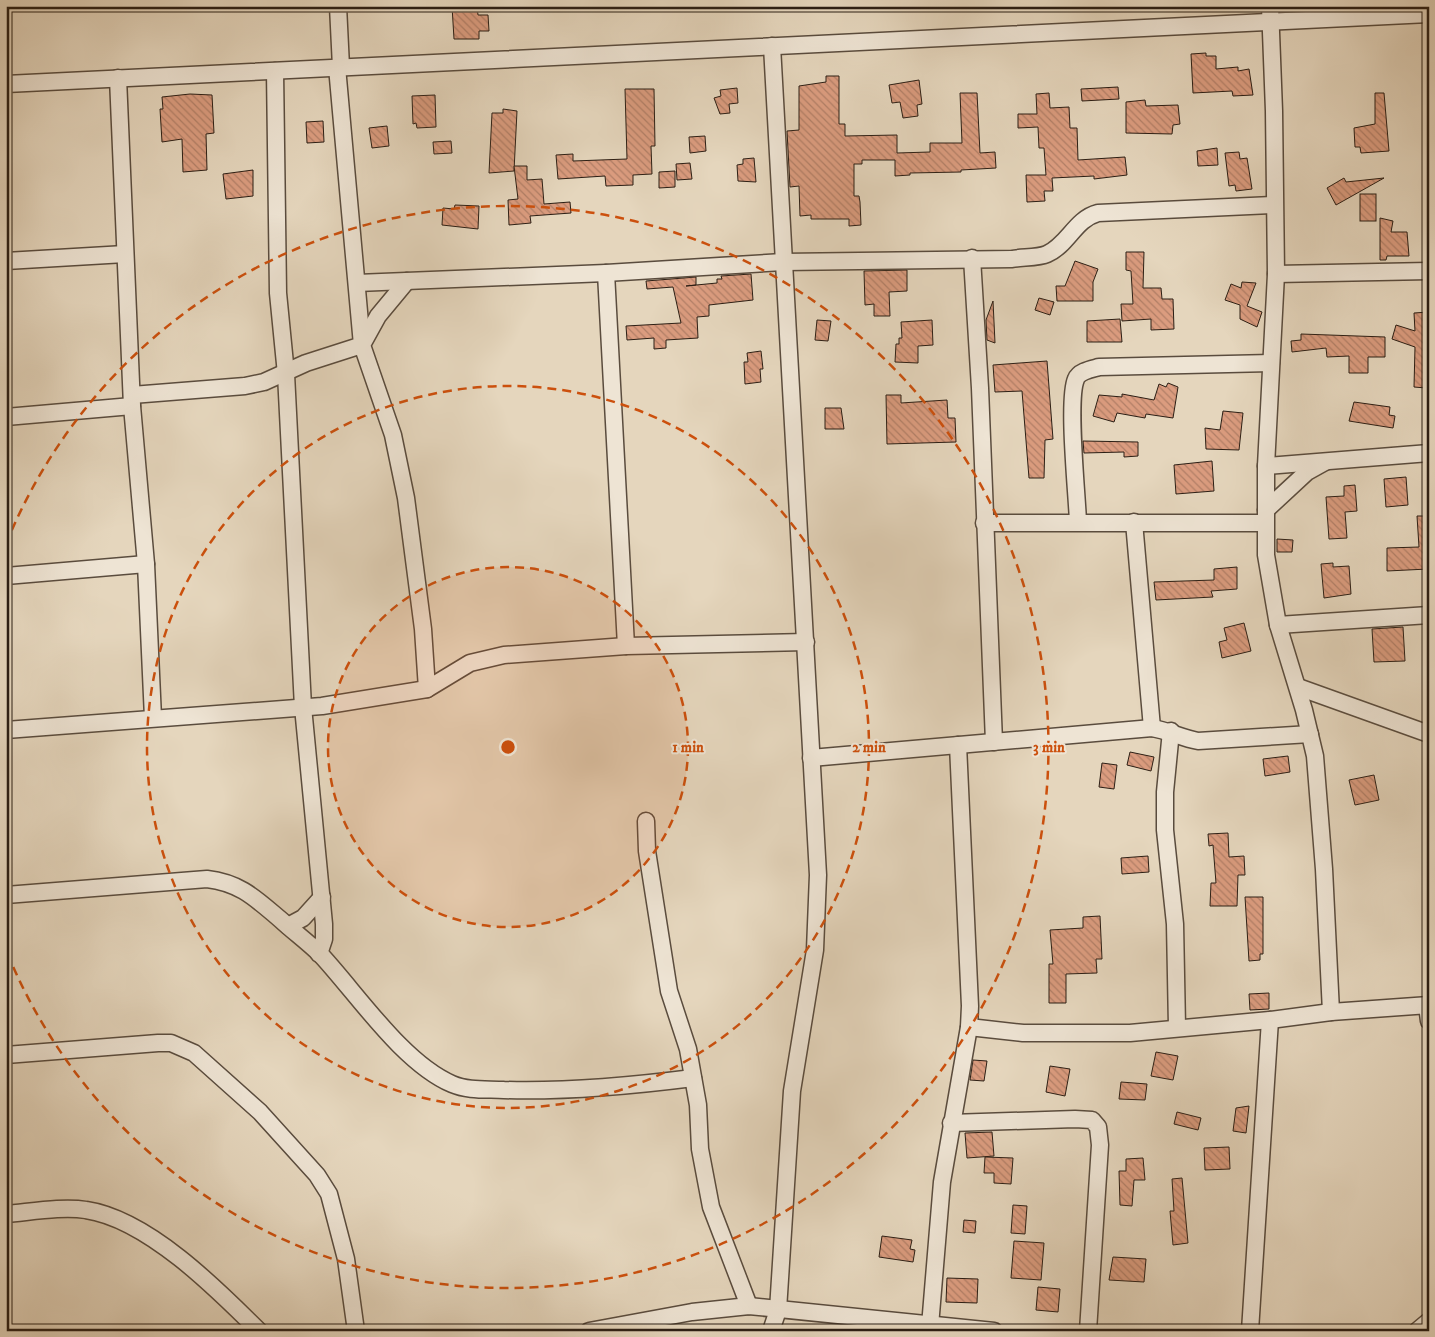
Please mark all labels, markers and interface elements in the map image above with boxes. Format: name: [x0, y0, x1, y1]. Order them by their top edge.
centre of rings: [499, 738, 517, 756]
text: 1 min: [672, 738, 704, 757]
text: 2 min: [852, 738, 886, 757]
text: 3 min: [1033, 738, 1065, 757]

